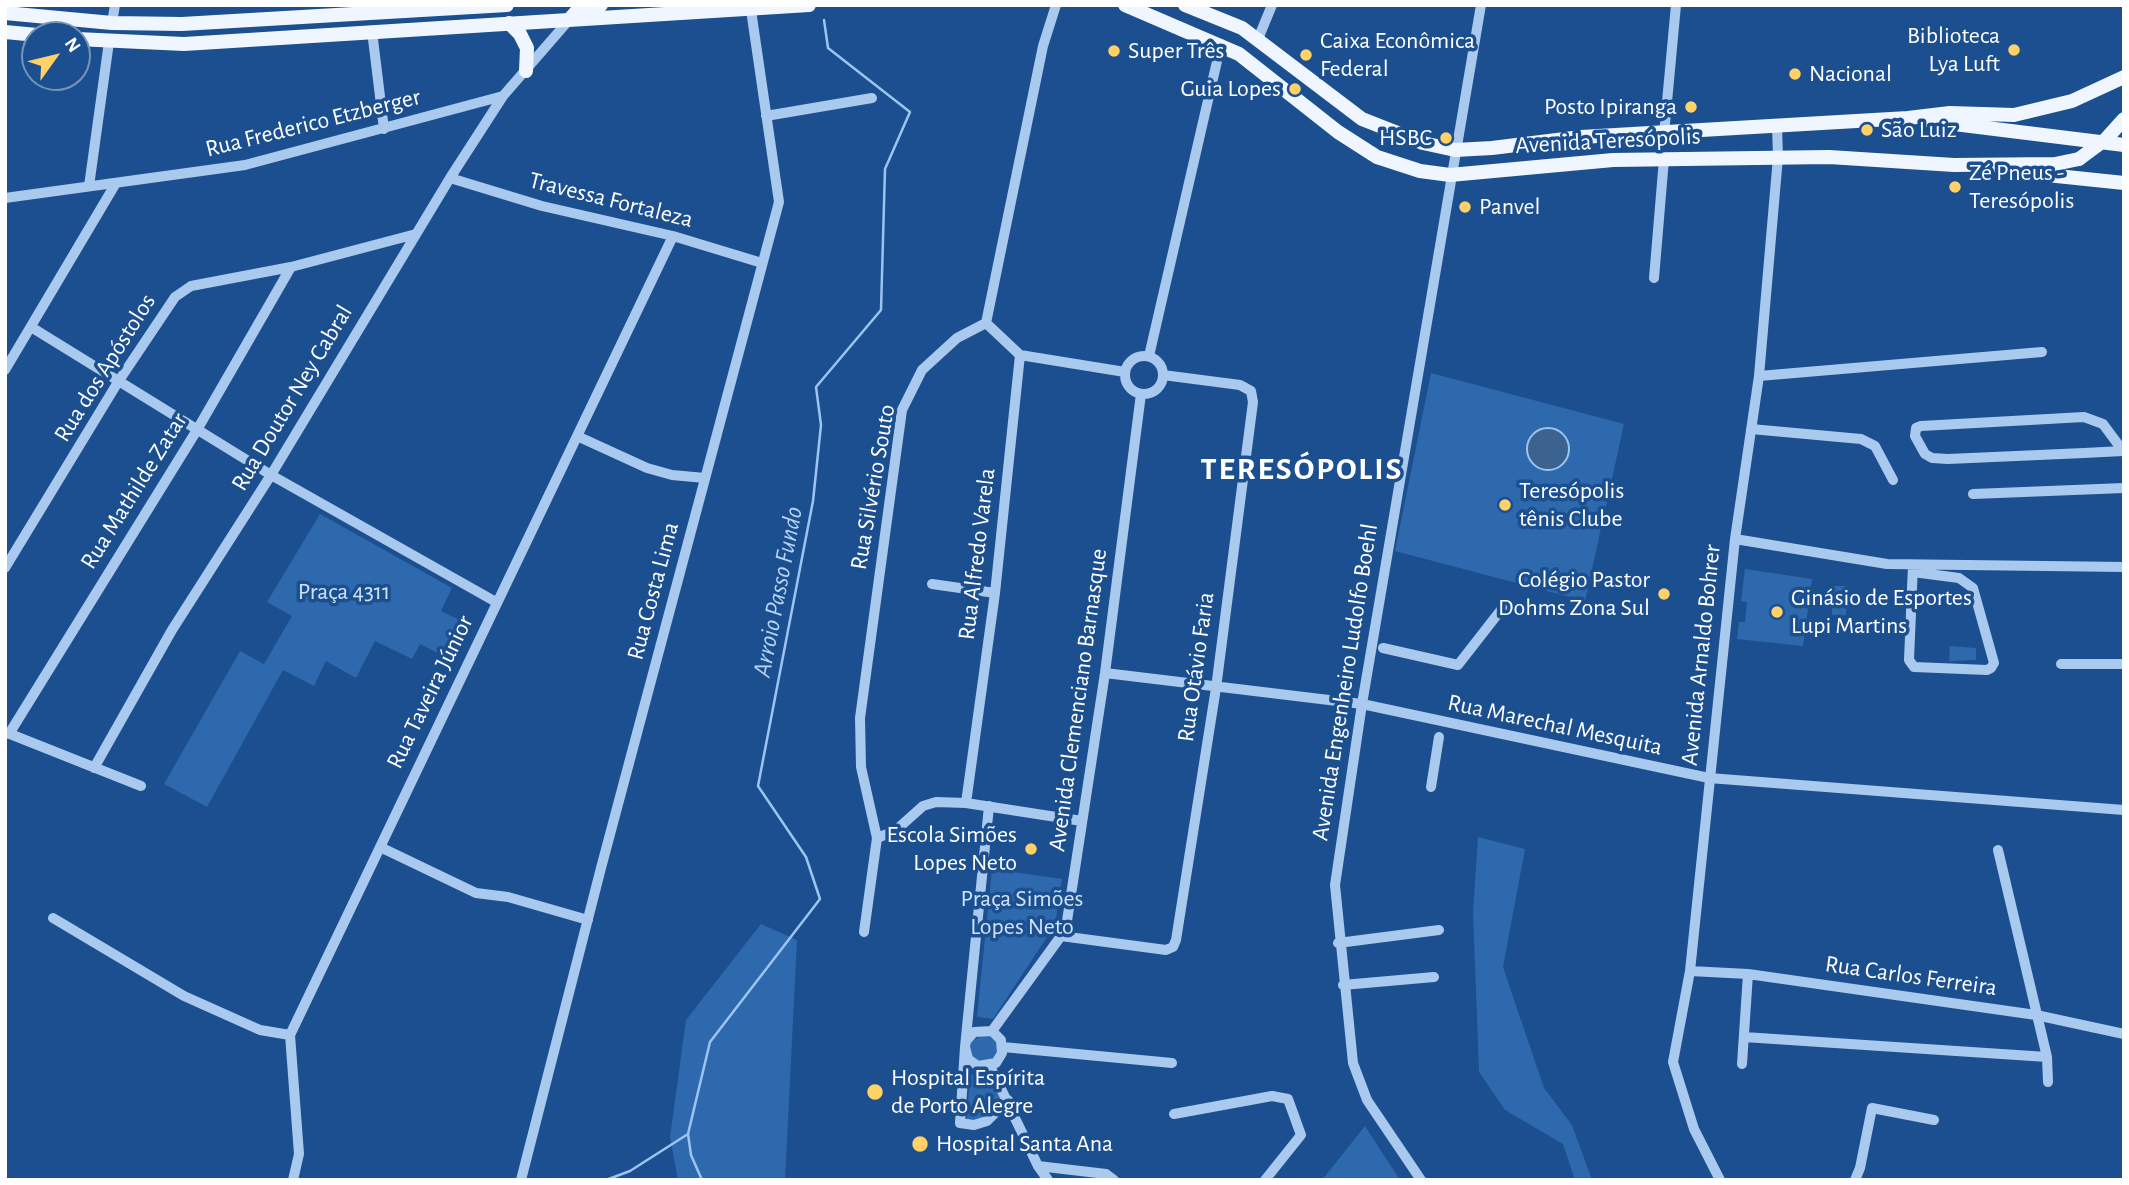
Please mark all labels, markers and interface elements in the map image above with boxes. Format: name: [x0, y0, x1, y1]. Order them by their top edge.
north arrow: [21, 21, 91, 91]
place label: Biblioteca Lya Luft: [1907, 22, 2000, 78]
place label: Caixa Econômica Federal: [1320, 27, 1475, 83]
text: N: [61, 34, 84, 56]
place label: Super Três: [1128, 37, 1224, 65]
marker: Biblioteca Lya Luft: [2006, 42, 2022, 58]
marker: Super Três: [1106, 43, 1122, 59]
marker: Caixa Econômica Federal: [1298, 47, 1314, 63]
place label: Nacional: [1809, 60, 1892, 88]
marker: Nacional: [1787, 66, 1803, 82]
place label: Guia Lopes: [1180, 75, 1281, 103]
marker: Guia Lopes: [1287, 81, 1303, 97]
street label: Rua Frederico Etzberger: [202, 82, 424, 164]
place label: Posto Ipiranga: [1544, 93, 1677, 121]
marker: Posto Ipiranga: [1683, 99, 1699, 115]
place label: São Luiz: [1881, 116, 1957, 144]
street label: Avenida Teresópolis: [1515, 122, 1701, 160]
marker: São Luiz: [1859, 122, 1875, 138]
place label: HSBC: [1379, 124, 1432, 152]
marker: HSBC: [1438, 130, 1454, 146]
place label: Zé Pneus - Teresópolis: [1969, 159, 2074, 215]
street label: Travessa Fortaleza: [526, 166, 696, 234]
marker: Zé Pneus - Teresópolis: [1947, 179, 1963, 195]
place label: Panvel: [1479, 193, 1540, 221]
marker: Panvel: [1457, 199, 1473, 215]
street label: Rua dos Apóstolos: [48, 289, 162, 447]
street label: Rua Doutor Ney Cabral: [225, 300, 359, 496]
street label: Rua Silvério Souto: [844, 402, 902, 572]
street label: Rua Mathilde Zatar: [74, 407, 194, 575]
district label: TERESÓPOLIS: [1202, 450, 1402, 488]
street label: Rua Alfredo Varela: [952, 466, 1002, 642]
place label: Teresópolis tênis Clube: [1519, 477, 1624, 533]
marker: Teresópolis tênis Clube: [1497, 497, 1513, 513]
water label: Arroio Passo Fundo: [746, 504, 810, 680]
street label: Rua Costa Lima: [621, 519, 685, 663]
street label: Avenida Engenheiro Ludolfo Boehl: [1306, 521, 1384, 843]
street label: Avenida Arnaldo Bohrer: [1675, 543, 1727, 767]
street label: Avenida Clemenciano Barnasque: [1042, 547, 1114, 853]
place label: Colégio Pastor Dohms Zona Sul: [1498, 566, 1650, 622]
park label: Praça 4311: [298, 578, 390, 606]
place label: Ginásio de Esportes Lupi Martins: [1791, 584, 1972, 640]
marker: Colégio Pastor Dohms Zona Sul: [1656, 586, 1672, 602]
street label: Rua Otávio Faria: [1171, 590, 1221, 744]
marker: Ginásio de Esportes Lupi Martins: [1769, 604, 1785, 620]
street label: Rua Taveira Júnior: [380, 611, 480, 773]
street label: Rua Marechal Mesquita: [1445, 688, 1665, 762]
place label: Escola Simões Lopes Neto: [886, 821, 1017, 877]
marker: Escola Simões Lopes Neto: [1023, 841, 1039, 857]
park label: Praça Simões Lopes Neto: [961, 885, 1083, 941]
street label: Rua Carlos Ferreira: [1823, 950, 1999, 1002]
place label: Hospital Espírita de Porto Alegre: [891, 1064, 1045, 1120]
marker: Hospital Espírita de Porto Alegre: [865, 1082, 885, 1102]
place label: Hospital Santa Ana: [936, 1130, 1113, 1158]
marker: Hospital Santa Ana: [910, 1134, 930, 1154]

